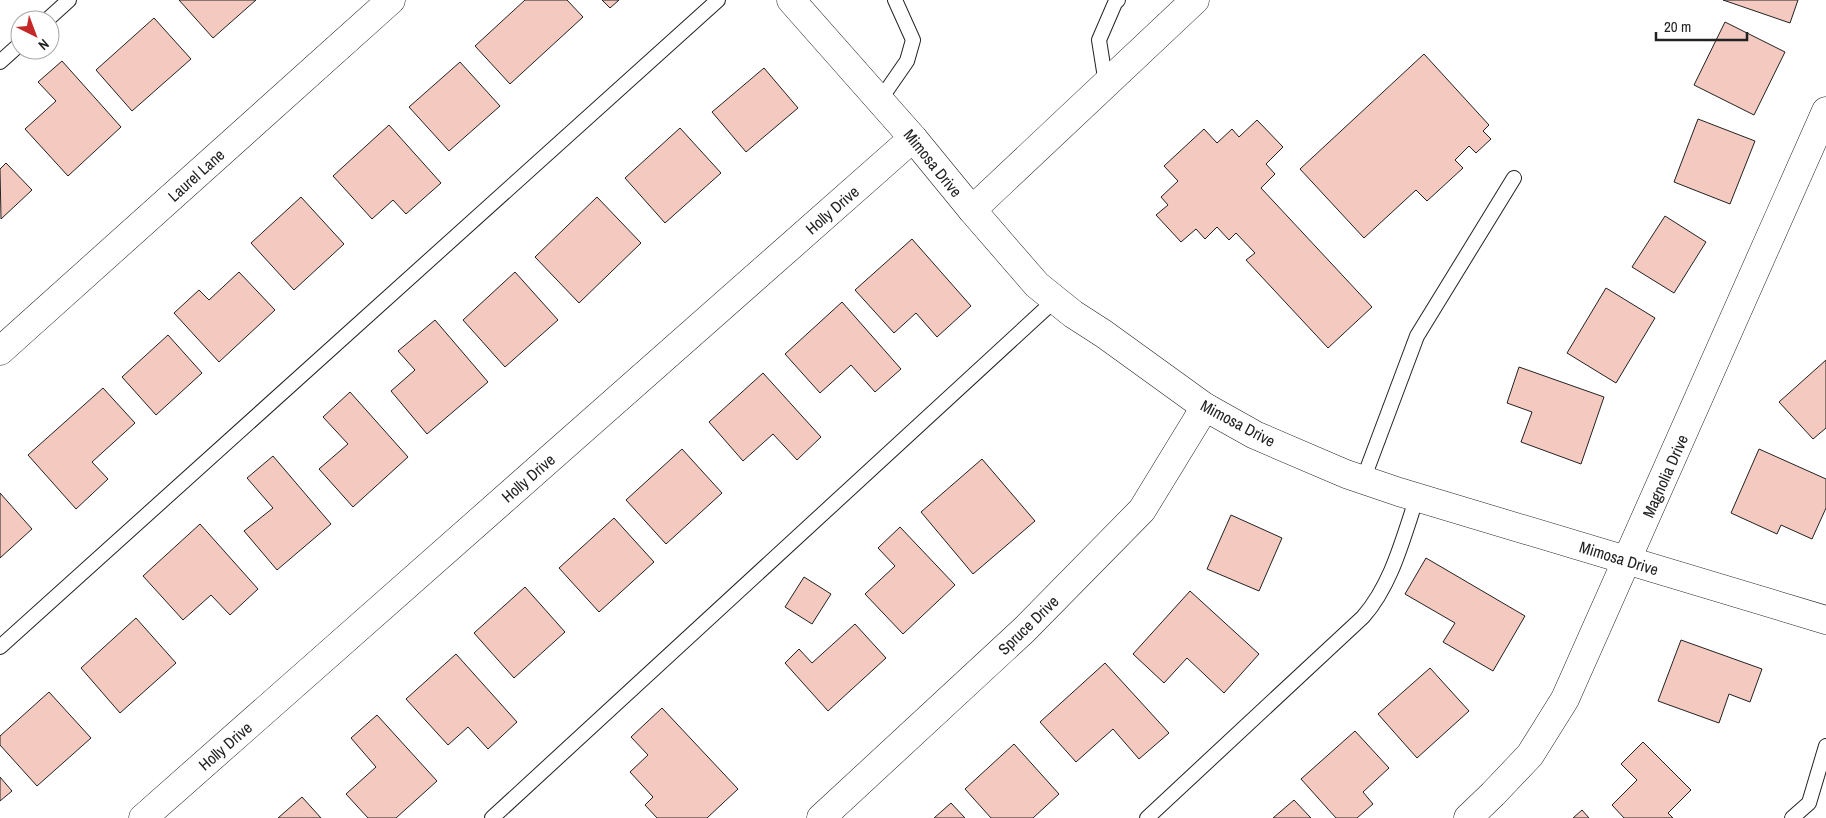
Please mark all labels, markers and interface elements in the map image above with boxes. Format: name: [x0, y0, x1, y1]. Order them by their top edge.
north arrow: [10, 10, 60, 60]
scale bar: [1656, 10, 1747, 42]
text: 20 m: [1664, 16, 1691, 37]
text: N: [35, 35, 53, 54]
street label: Mimosa Drive: [899, 124, 967, 202]
street label: Laurel Lane: [163, 144, 229, 206]
street label: Holly Drive: [801, 181, 863, 239]
street label: Mimosa Drive: [1197, 394, 1279, 452]
street label: Magnolia Drive: [1637, 431, 1693, 521]
street label: Holly Drive: [497, 449, 559, 507]
street label: Mimosa Drive: [1577, 536, 1661, 580]
street label: Spruce Drive: [993, 590, 1063, 660]
street label: Holly Drive: [194, 717, 256, 775]

